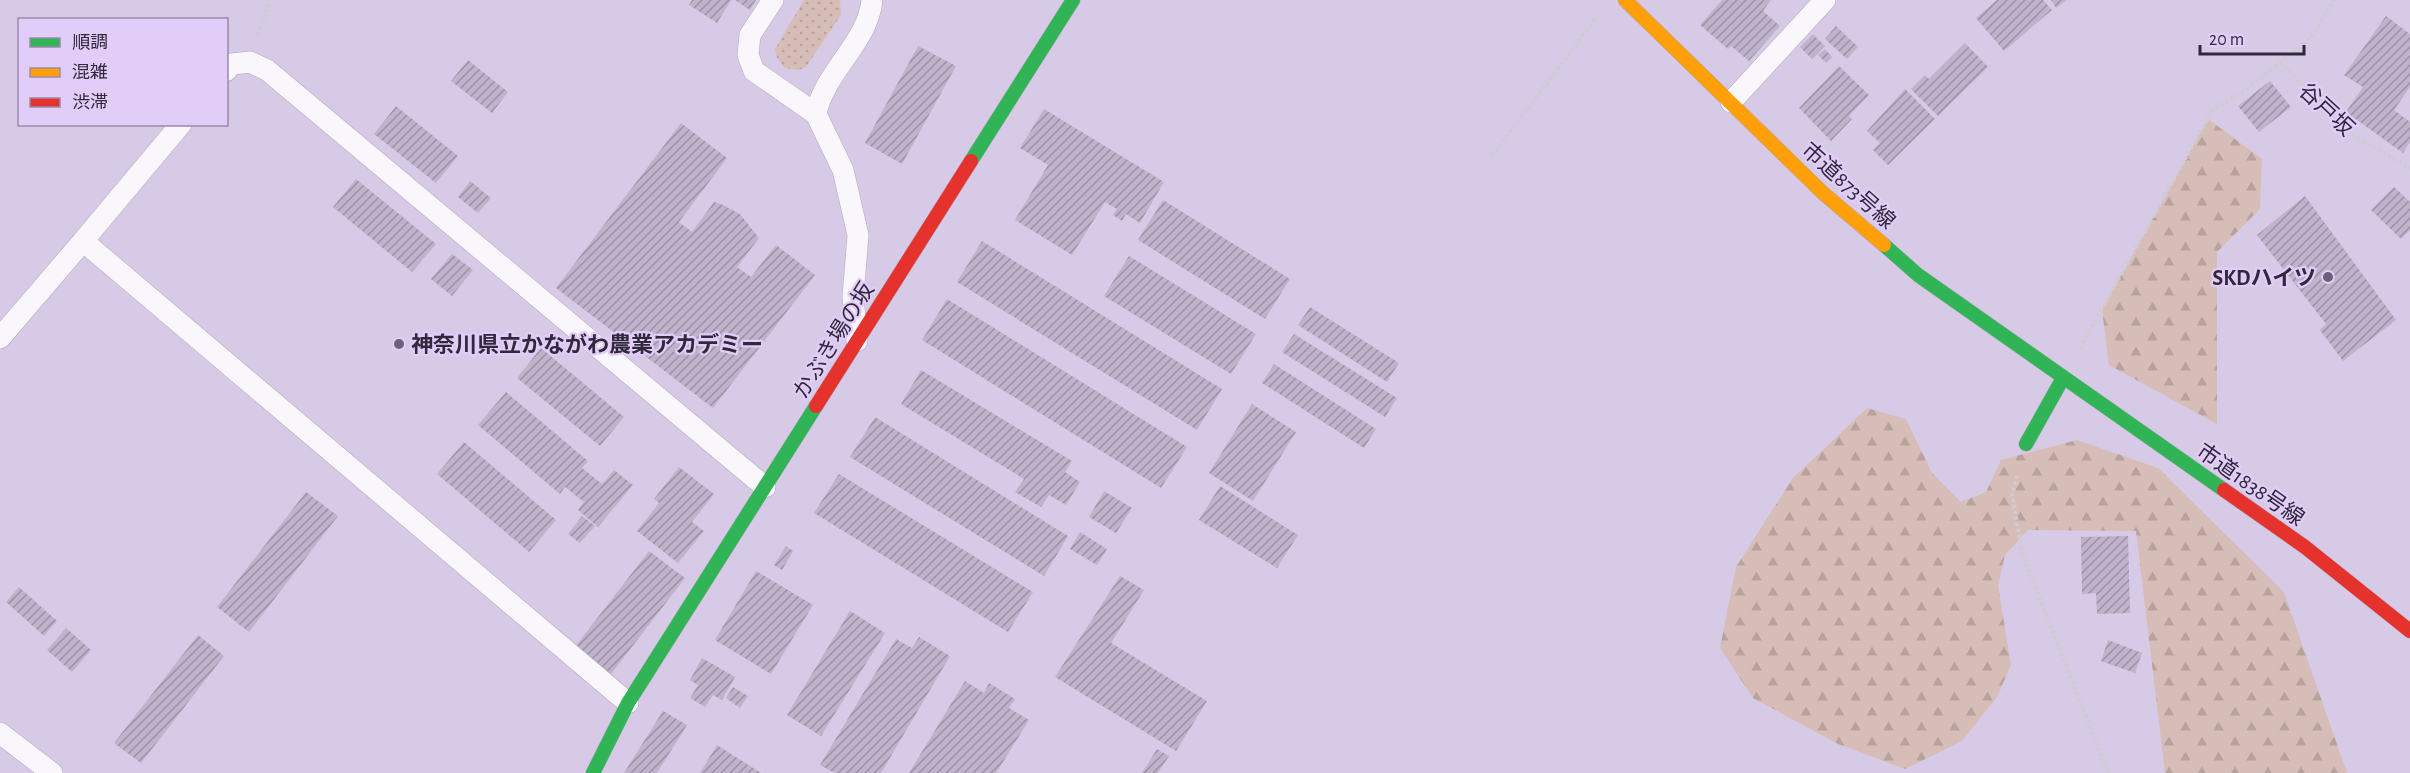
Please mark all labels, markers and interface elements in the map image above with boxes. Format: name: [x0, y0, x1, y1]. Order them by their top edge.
legend: [18, 18, 228, 126]
scale bar: [2200, 18, 2304, 56]
text: 20 m: [2209, 31, 2244, 49]
text: 順調: [72, 34, 108, 52]
text: 混雑: [72, 62, 108, 82]
street label: 谷戸坂: [2295, 78, 2359, 140]
text: 渋滞: [72, 93, 108, 112]
street label: 市道873号線: [1798, 138, 1900, 233]
place label: SKDハイツ: [2212, 267, 2316, 289]
marker: SKDハイツ: [2321, 270, 2335, 284]
street label: かぶき場の坂: [789, 278, 878, 402]
place label: 神奈川県立かながわ農業アカデミー: [411, 332, 763, 356]
marker: 神奈川県立かながわ農業アカデミー: [392, 337, 406, 351]
street label: 市道1838号線: [2193, 439, 2309, 530]

